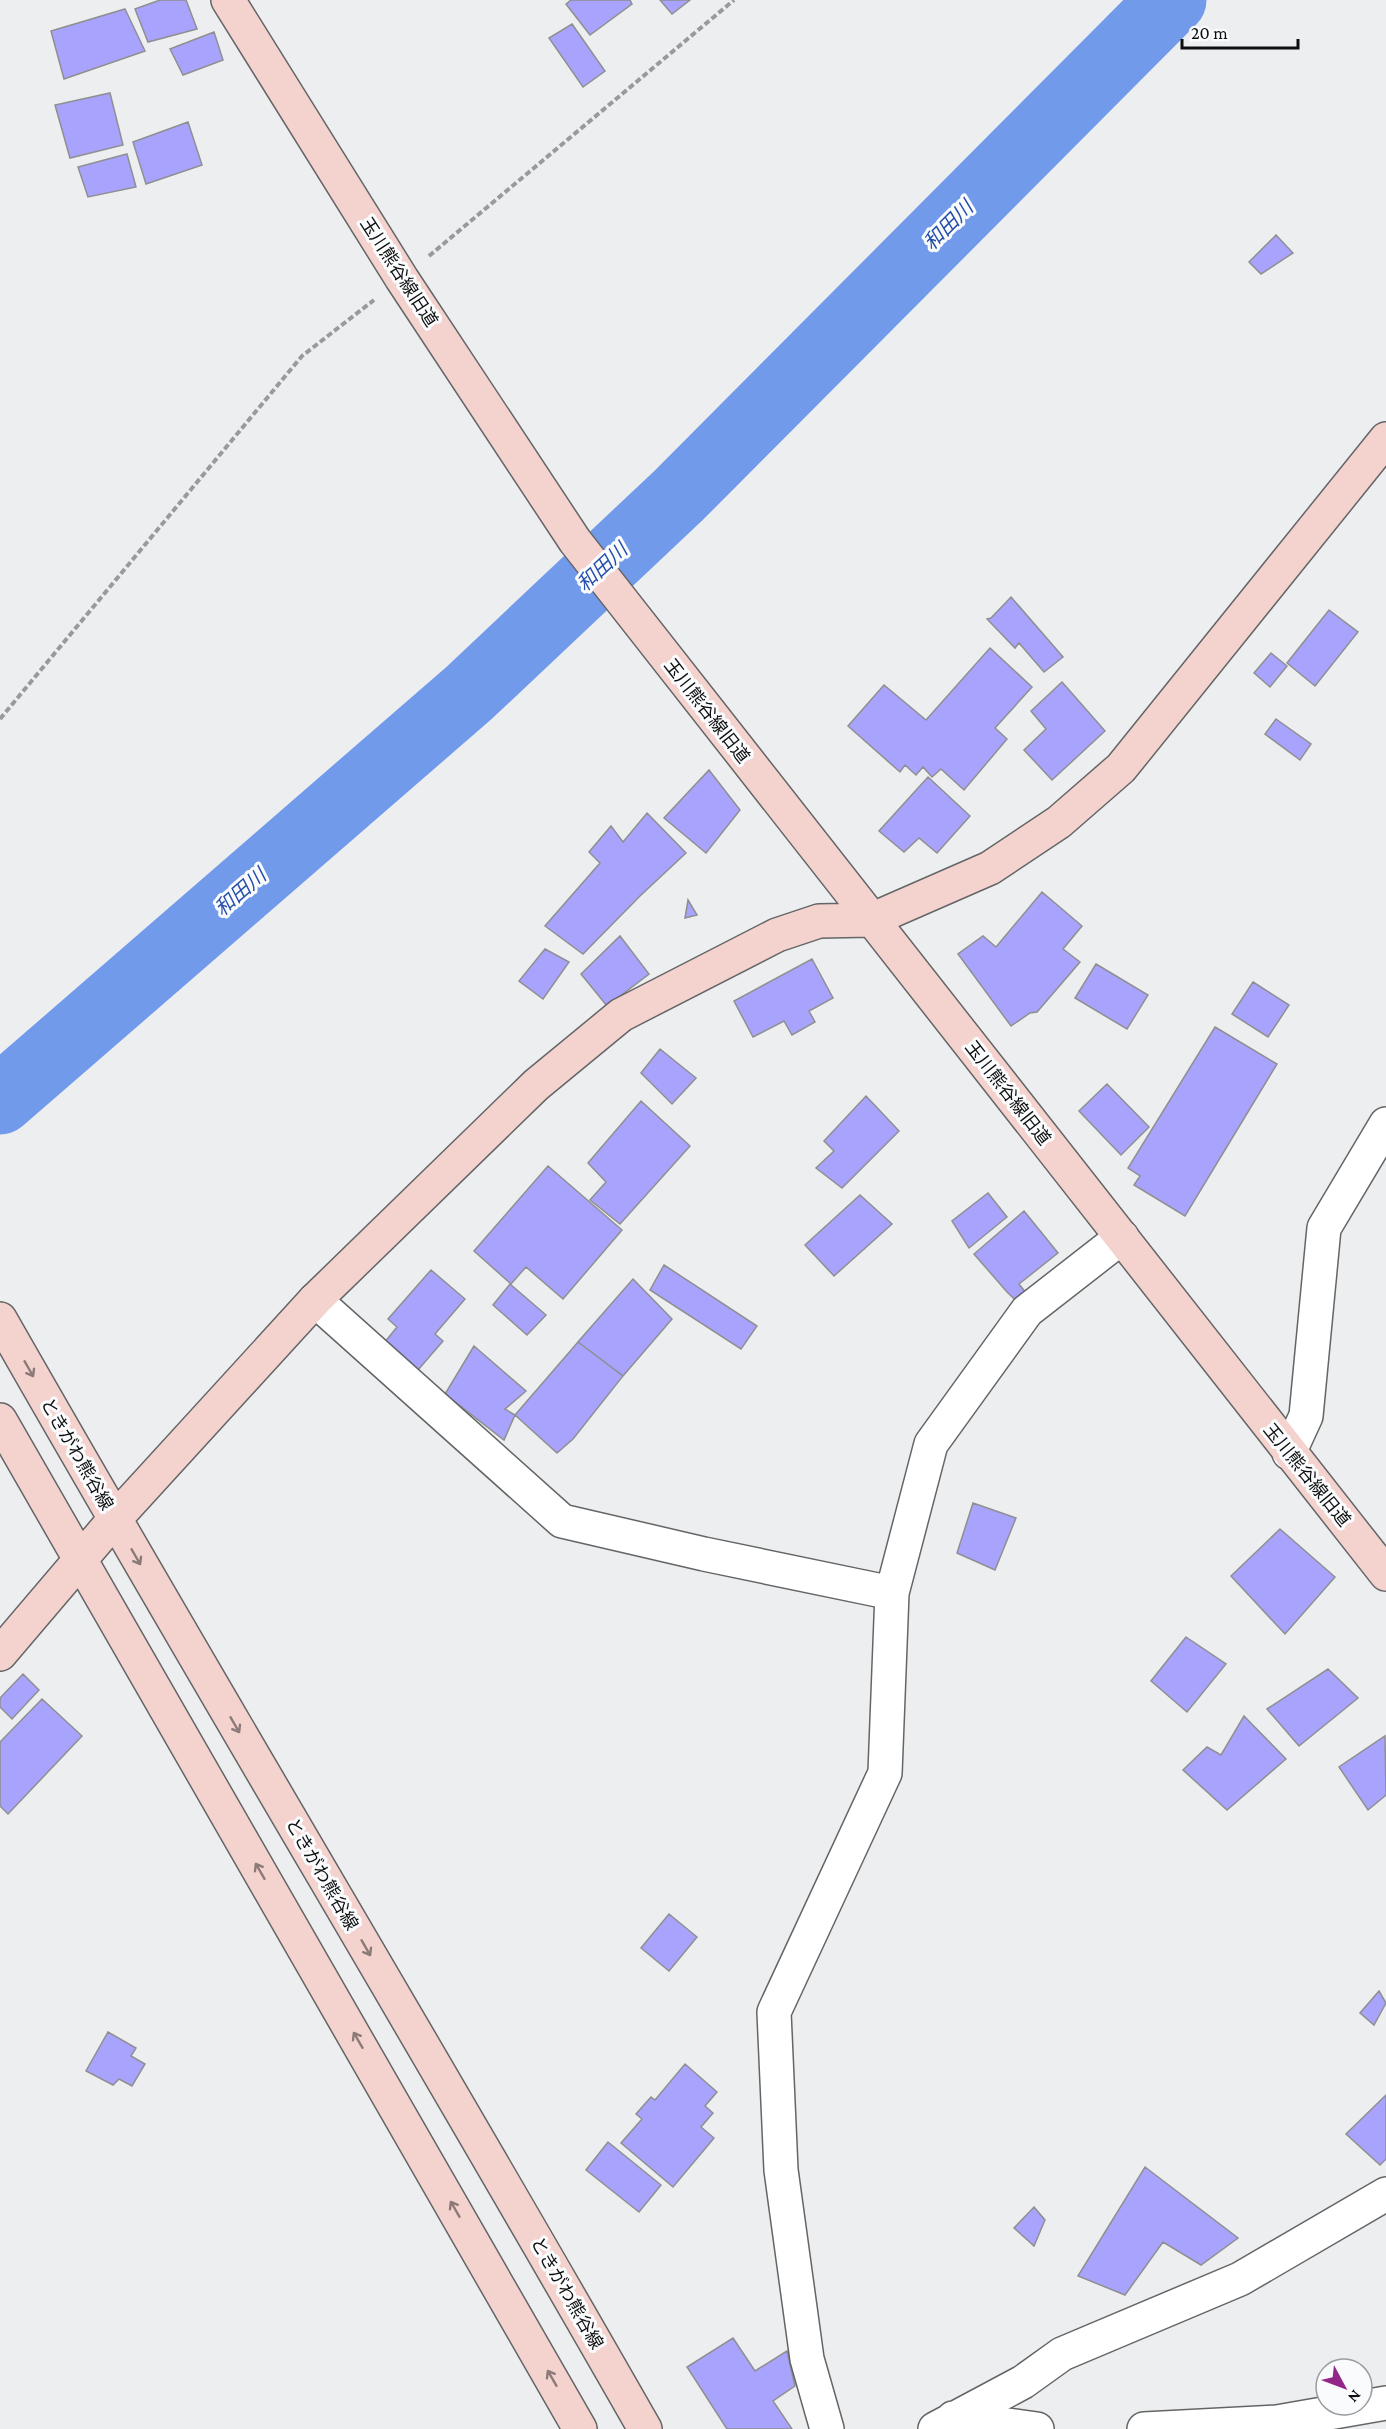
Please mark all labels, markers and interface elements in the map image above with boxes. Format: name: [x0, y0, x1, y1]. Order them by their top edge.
scale bar: [1182, 12, 1298, 50]
text: 20 m: [1191, 23, 1228, 43]
water label: 和田川: [919, 195, 978, 254]
street label: 玉川熊谷線旧道: [356, 214, 442, 330]
water label: 和田川: [573, 537, 633, 596]
street label: 玉川熊谷線旧道: [660, 655, 754, 767]
water label: 和田川: [210, 863, 271, 920]
street label: 玉川熊谷線旧道: [961, 1037, 1055, 1149]
one-way arrow: [24, 1360, 35, 1378]
street label: ときがわ熊谷線: [37, 1394, 117, 1514]
street label: 玉川熊谷線旧道: [1260, 1420, 1354, 1530]
one-way arrow: [131, 1548, 143, 1565]
one-way arrow: [229, 1716, 241, 1733]
street label: ときがわ熊谷線: [282, 1814, 362, 1934]
one-way arrow: [254, 1863, 266, 1880]
one-way arrow: [360, 1939, 372, 1956]
one-way arrow: [352, 2032, 364, 2049]
one-way arrow: [449, 2200, 460, 2218]
street label: ときがわ熊谷線: [527, 2233, 607, 2353]
north arrow: [1314, 2357, 1374, 2417]
one-way arrow: [545, 2370, 557, 2387]
text: N: [1345, 2387, 1365, 2406]

